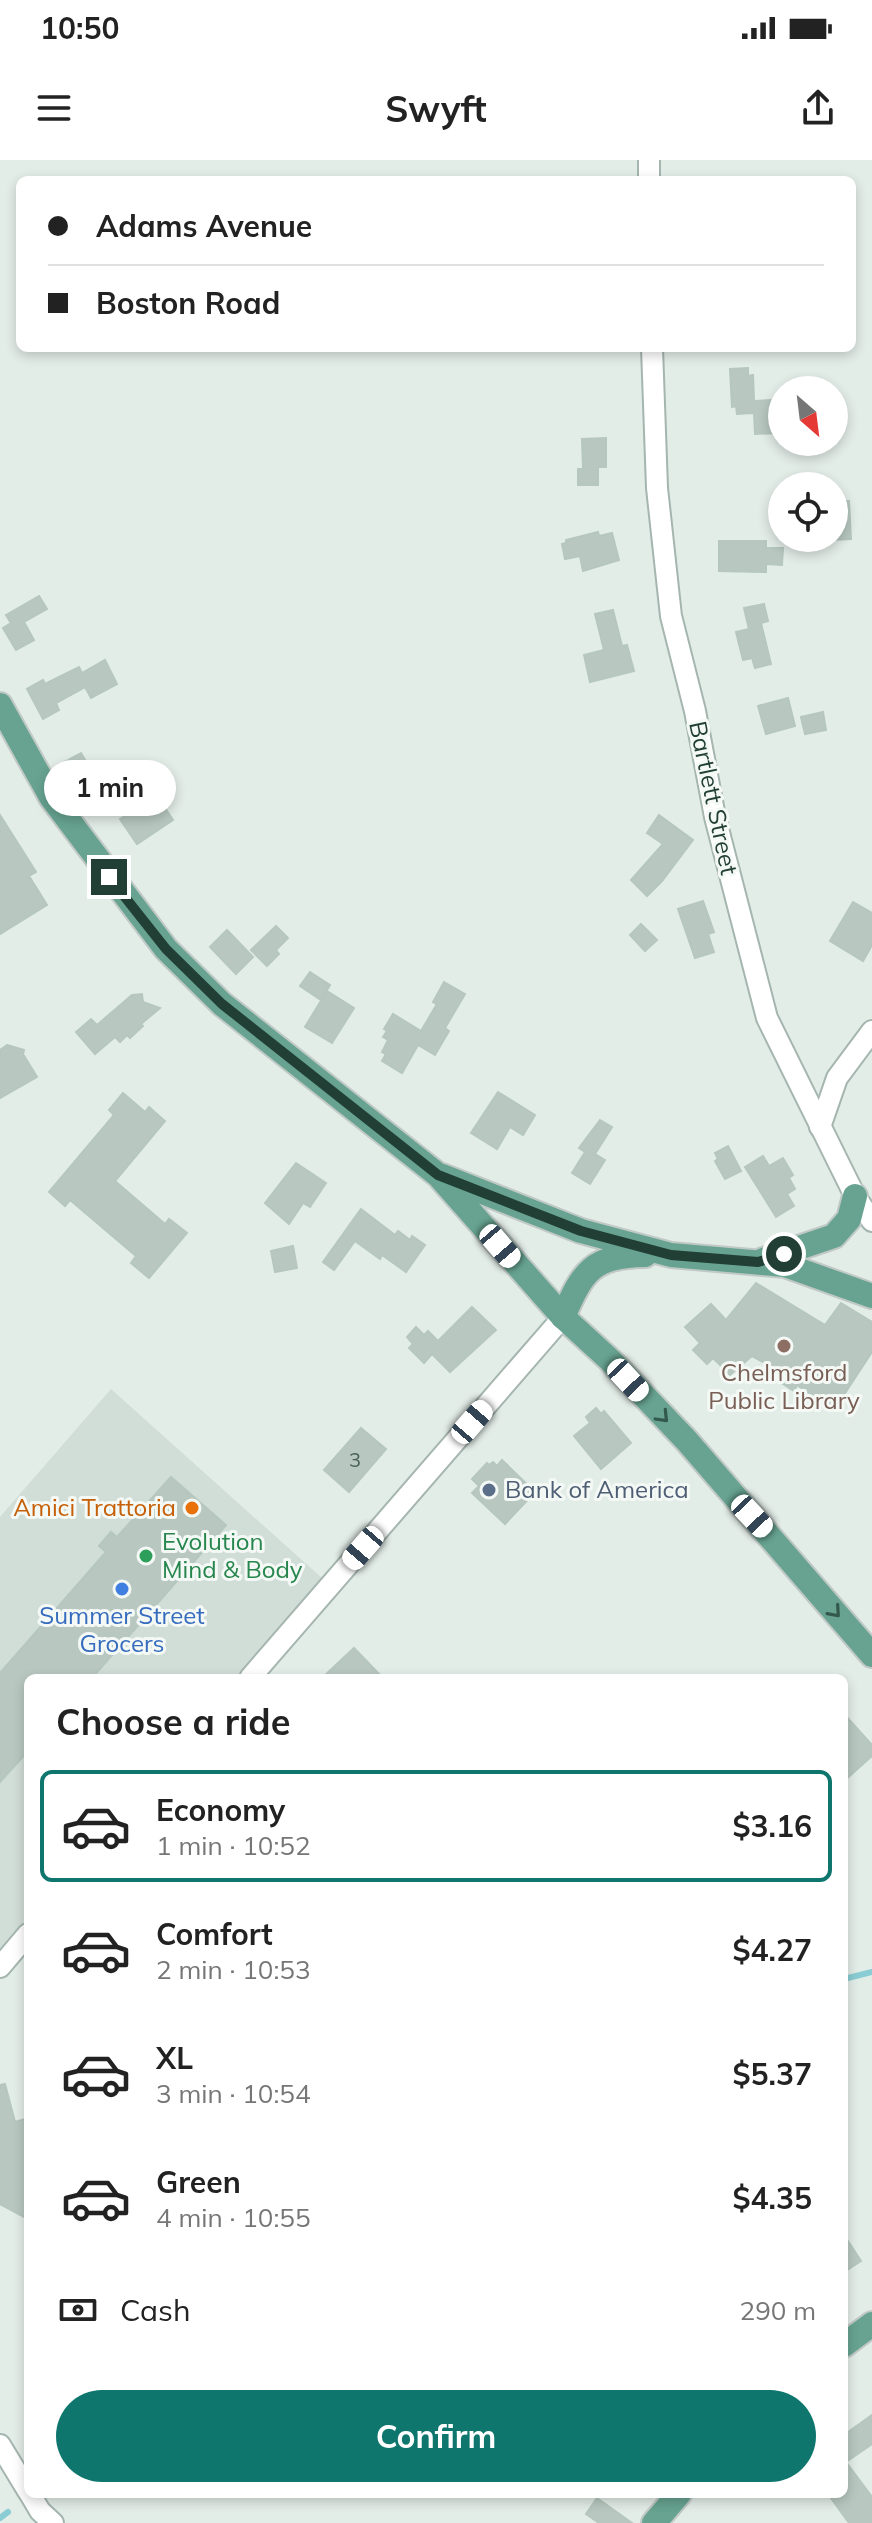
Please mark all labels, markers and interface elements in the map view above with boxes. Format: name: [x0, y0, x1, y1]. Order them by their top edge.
text: 10:50: [40, 9, 119, 47]
icon: menu: [32, 86, 76, 130]
text: Swyft: [385, 86, 487, 131]
icon: share: [796, 86, 840, 130]
text: Adams Avenue: [96, 207, 312, 245]
text: Boston Road: [96, 284, 280, 322]
north arrow: [768, 376, 848, 456]
map controls: [768, 376, 848, 552]
button: locate: [768, 472, 848, 552]
street label: Bartlett Street: [683, 718, 745, 877]
callout: 1 min: [43, 761, 175, 817]
text: 1 min: [76, 771, 144, 804]
route end: [91, 859, 127, 895]
car: [475, 1220, 525, 1272]
route start: [766, 1236, 802, 1272]
marker: Chelmsford Public Library: [775, 1337, 793, 1355]
car: [603, 1354, 653, 1406]
place label: Chelmsford Public Library: [708, 1357, 860, 1415]
car: [447, 1396, 497, 1448]
one-way arrow: [654, 1408, 668, 1422]
house number: 3: [349, 1447, 361, 1472]
place label: Bank of America: [505, 1474, 689, 1504]
marker: Bank of America: [480, 1481, 498, 1499]
car: [727, 1490, 777, 1542]
place label: Amici Trattoria: [13, 1492, 176, 1522]
marker: Amici Trattoria: [183, 1499, 201, 1517]
car: [338, 1522, 388, 1574]
place label: Evolution Mind & Body: [162, 1526, 303, 1584]
marker: Evolution Mind & Body: [137, 1547, 155, 1565]
marker: Summer Street Grocers: [113, 1580, 131, 1598]
place label: Summer Street Grocers: [39, 1600, 205, 1658]
one-way arrow: [825, 1603, 840, 1618]
text: Choose a ride: [56, 1699, 290, 1744]
icon: car: [60, 1790, 132, 1862]
text: Economy: [156, 1791, 285, 1829]
text: $3.16: [733, 1807, 812, 1845]
text: 1 min · 10:52: [156, 1829, 311, 1862]
icon: car: [60, 1914, 132, 1986]
text: Comfort: [156, 1915, 273, 1953]
text: $4.27: [733, 1931, 812, 1969]
text: 2 min · 10:53: [156, 1953, 311, 1986]
icon: car: [60, 2038, 132, 2110]
text: XL: [156, 2039, 193, 2077]
text: $5.37: [733, 2055, 812, 2093]
text: 3 min · 10:54: [156, 2077, 311, 2110]
icon: car: [60, 2162, 132, 2234]
text: Green: [156, 2163, 241, 2201]
text: $4.35: [733, 2179, 812, 2217]
text: 4 min · 10:55: [156, 2201, 311, 2234]
icon: cash: [56, 2288, 100, 2332]
text: Cash: [120, 2291, 191, 2329]
text: 290 m: [740, 2294, 816, 2327]
button: Confirm: [56, 2390, 816, 2482]

